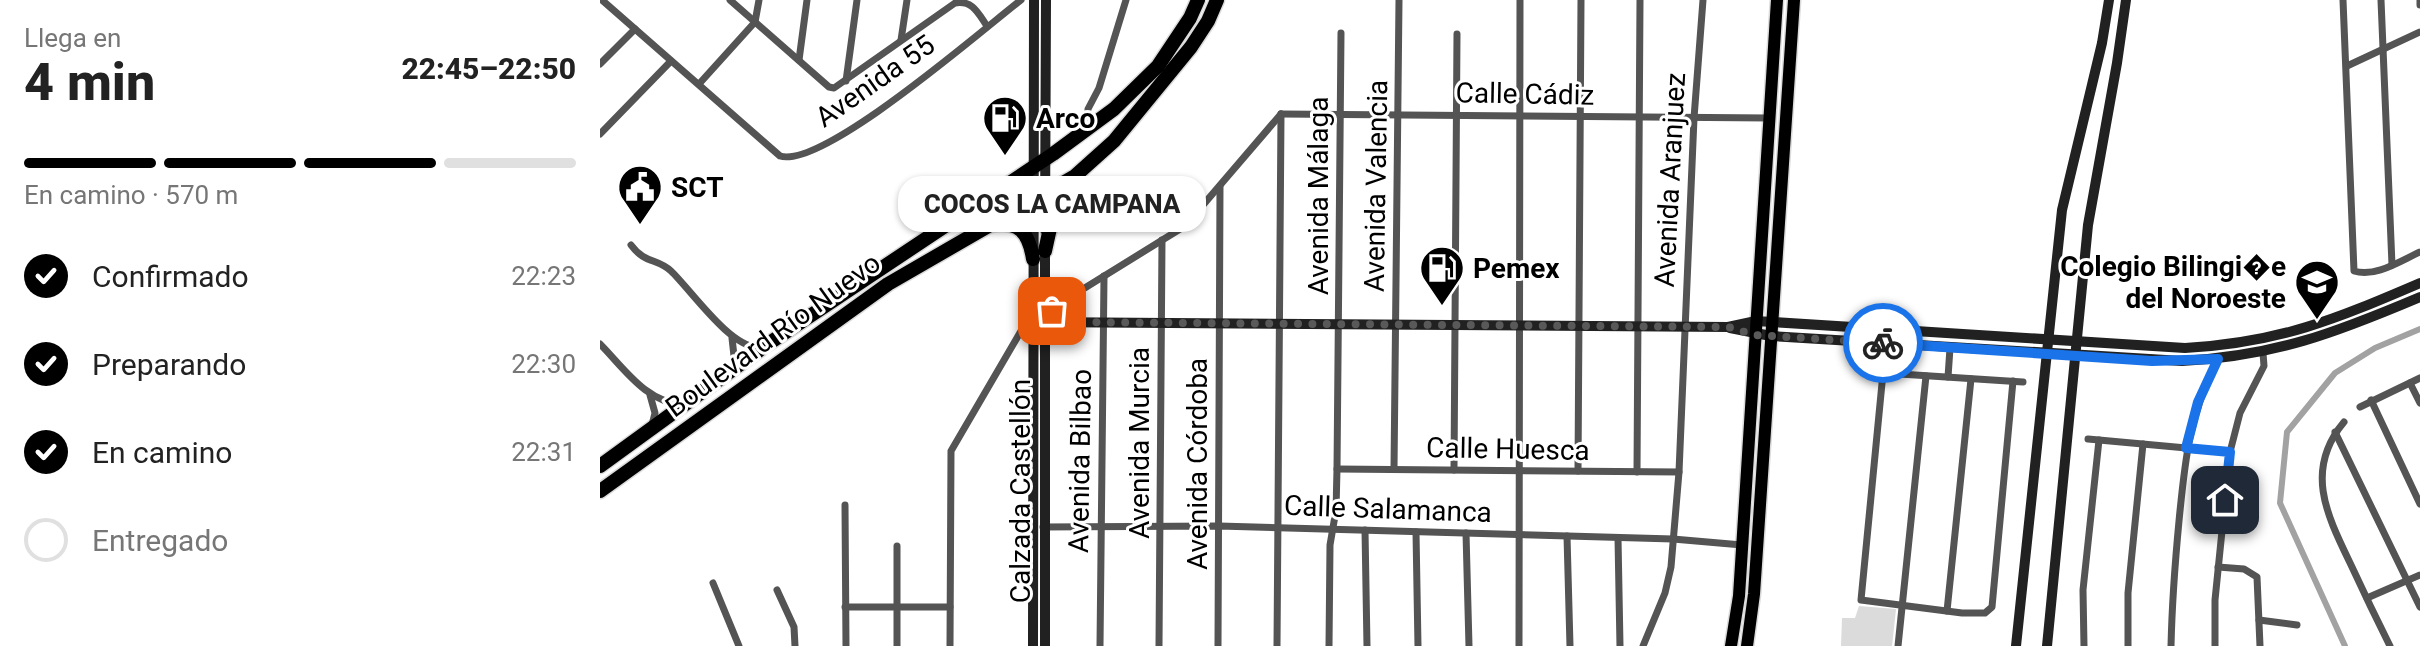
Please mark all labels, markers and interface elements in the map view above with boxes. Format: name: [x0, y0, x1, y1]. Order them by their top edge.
text: Llega en: [24, 23, 121, 53]
street label: Avenida 55: [809, 28, 941, 134]
text: 22:45–22:50: [401, 51, 576, 86]
text: 4 min: [24, 52, 155, 113]
street label: Avenida Aranjuez: [1648, 72, 1692, 288]
street label: Calle Cádiz: [1455, 76, 1595, 112]
street label: Avenida Valencia: [1358, 80, 1394, 292]
fuel station icon: Arco: [981, 94, 1029, 157]
street label: Avenida Málaga: [1302, 97, 1335, 295]
place label: Arco: [1036, 102, 1095, 135]
public building icon: SCT: [616, 163, 664, 226]
place label: SCT: [671, 171, 724, 204]
callout: COCOS LA CAMPANA: [898, 175, 1206, 231]
text: En camino · 570 m: [24, 180, 238, 210]
text: COCOS LA CAMPANA: [924, 189, 1180, 219]
fuel station icon: Pemex: [1418, 244, 1466, 307]
street label: Boulevard Río Nuevo: [659, 246, 887, 424]
place label: Colegio Bilingi�e del Noroeste: [2060, 246, 2286, 315]
place label: Pemex: [1473, 252, 1560, 285]
icon: check: [24, 254, 68, 298]
school or university icon: Colegio Bilingi�e del Noroeste: [2293, 258, 2341, 321]
text: Confirmado: [92, 259, 249, 294]
text: 22:23: [511, 261, 576, 291]
pin: [1018, 277, 1086, 345]
icon: bag: [1030, 289, 1074, 333]
courier: [1843, 303, 1923, 383]
icon: bike: [1861, 321, 1905, 365]
icon: check: [24, 342, 68, 386]
text: Preparando: [92, 347, 246, 382]
street label: Avenida Murcia: [1123, 347, 1156, 539]
text: 22:30: [511, 349, 576, 379]
street label: Avenida Córdoba: [1181, 358, 1214, 570]
street label: Avenida Bilbao: [1062, 369, 1098, 553]
street label: Calzada Castellón: [1004, 379, 1037, 603]
icon: check: [24, 430, 68, 474]
street label: Calle Huesca: [1426, 431, 1590, 467]
text: En camino: [92, 435, 232, 470]
text: 22:31: [511, 437, 576, 467]
pin: [2191, 466, 2259, 534]
icon: home: [2203, 478, 2247, 522]
street label: Calle Salamanca: [1284, 489, 1492, 529]
text: Entregado: [92, 523, 228, 558]

